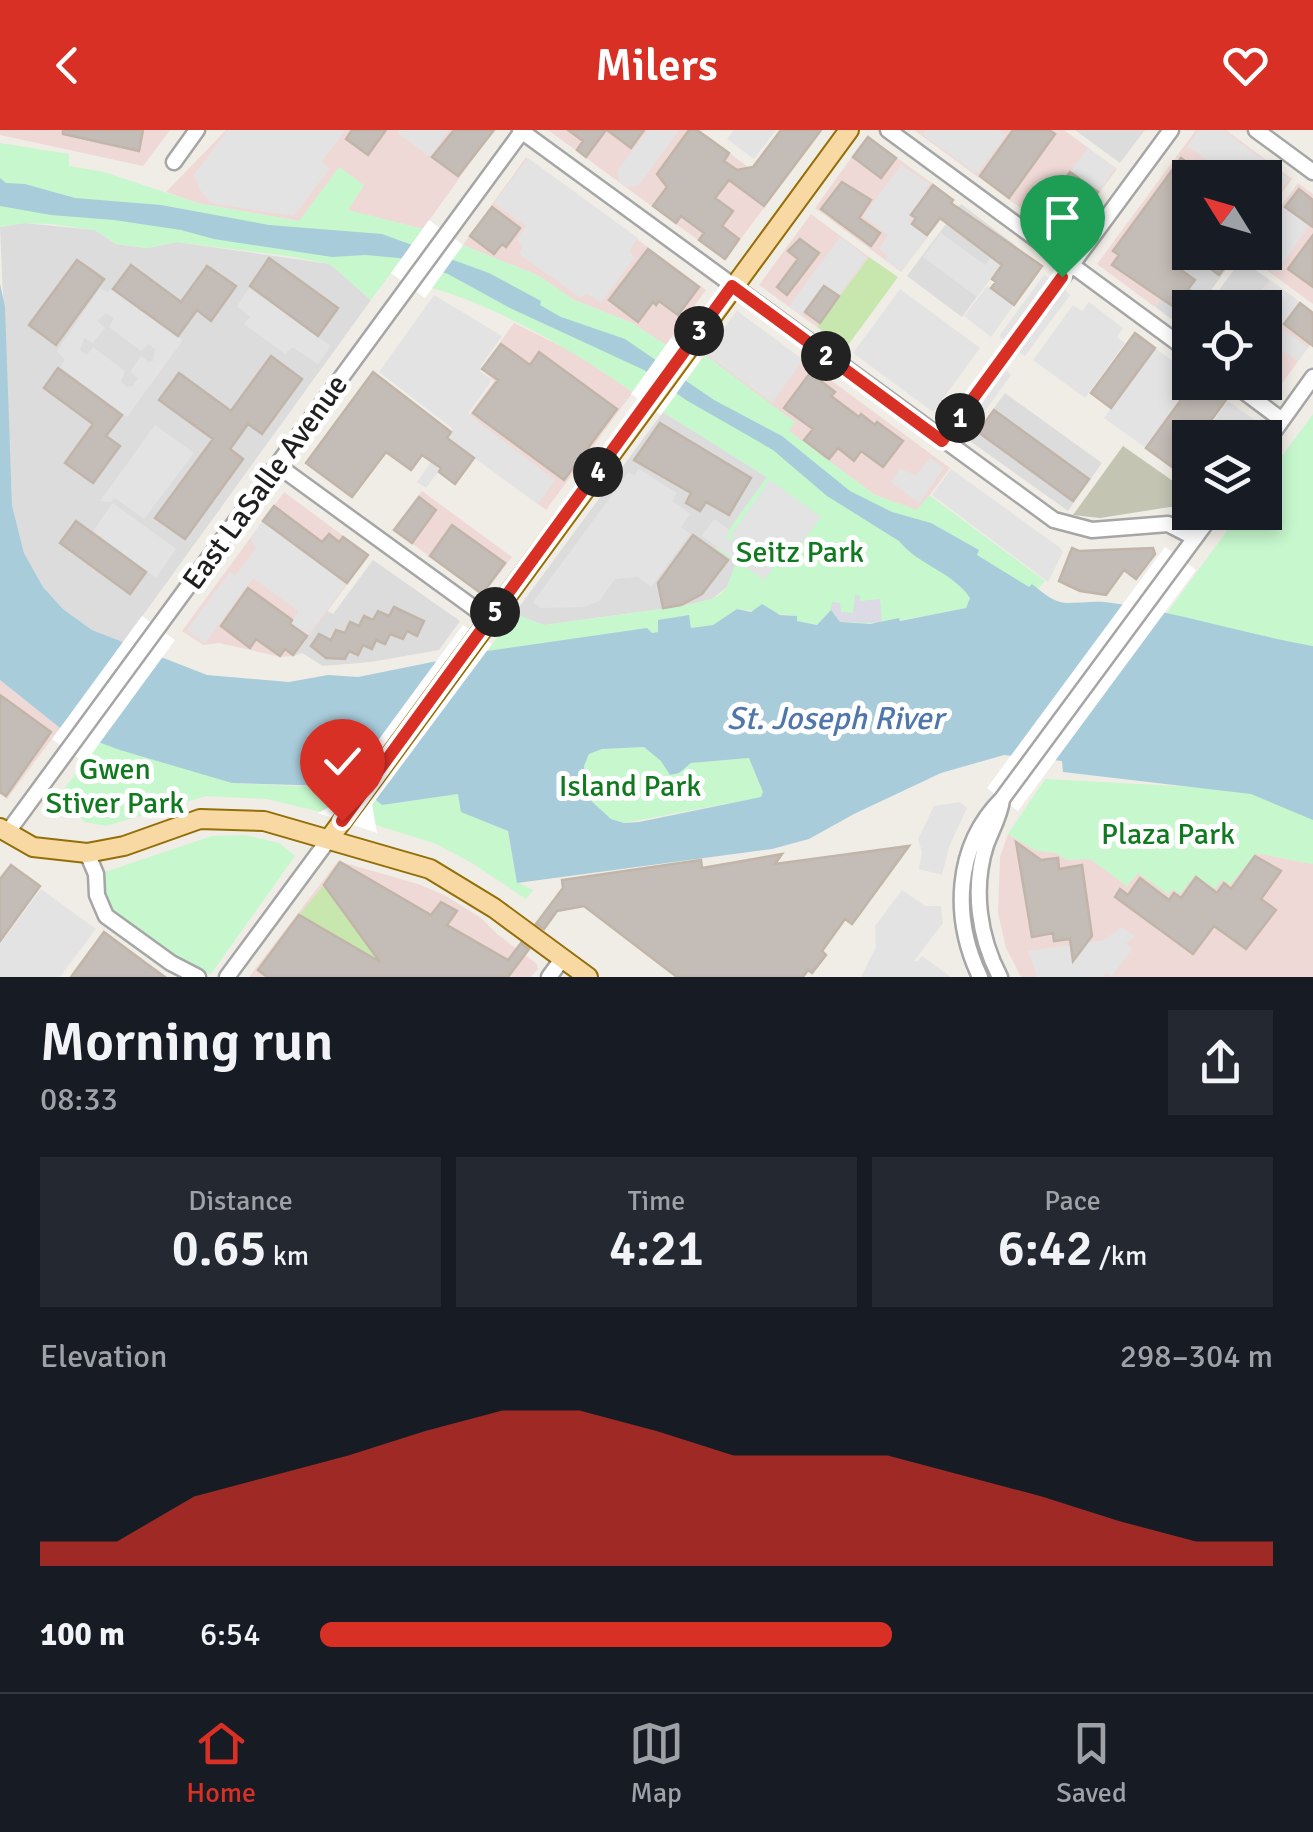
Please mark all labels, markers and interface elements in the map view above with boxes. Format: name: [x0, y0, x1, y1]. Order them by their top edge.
icon: back: [40, 38, 95, 93]
text: Milers: [595, 38, 718, 93]
icon: heart: [1218, 38, 1273, 93]
north arrow: [1172, 160, 1282, 270]
map controls: [1172, 160, 1282, 530]
pin: [1020, 175, 1105, 278]
icon: arrive: [1035, 190, 1090, 245]
button: locate: [1172, 290, 1282, 400]
pin: 3: [674, 306, 724, 356]
text: 3: [691, 314, 707, 348]
pin: 2: [801, 331, 851, 381]
text: 2: [818, 339, 834, 373]
street label: East LaSalle Avenue: [175, 367, 356, 597]
pin: 1: [935, 393, 985, 443]
text: 1: [952, 401, 968, 435]
button: layers: [1172, 420, 1282, 530]
pin: 4: [573, 447, 623, 497]
text: 4: [590, 455, 606, 489]
park label: Seitz Park: [736, 534, 864, 571]
pin: 5: [470, 587, 520, 637]
text: 5: [487, 595, 503, 629]
water label: St. Joseph River: [727, 699, 947, 738]
pin: [300, 719, 385, 822]
icon: check: [315, 734, 370, 789]
park label: Gwen Stiver Park: [46, 751, 184, 822]
park label: Island Park: [559, 768, 701, 805]
park label: Plaza Park: [1101, 816, 1235, 853]
text: Morning run: [40, 1008, 333, 1076]
button: share: [1168, 1010, 1273, 1115]
text: 08:33: [40, 1080, 118, 1119]
text: Distance: [188, 1184, 293, 1218]
text: Time: [628, 1184, 685, 1218]
text: Pace: [1044, 1184, 1101, 1218]
text: 0.65: [172, 1218, 267, 1280]
text: 4:21: [609, 1218, 704, 1280]
text: 6:42: [998, 1218, 1093, 1280]
text: km: [267, 1239, 309, 1273]
text: /km: [1093, 1239, 1147, 1273]
text: Elevation: [40, 1337, 167, 1376]
text: 298–304 m: [1120, 1337, 1273, 1376]
text: 100 m: [40, 1615, 125, 1654]
text: 6:54: [200, 1615, 260, 1654]
tab: Home: [186, 1716, 256, 1810]
tab: Map: [629, 1716, 684, 1810]
tab: Saved: [1056, 1716, 1127, 1810]

